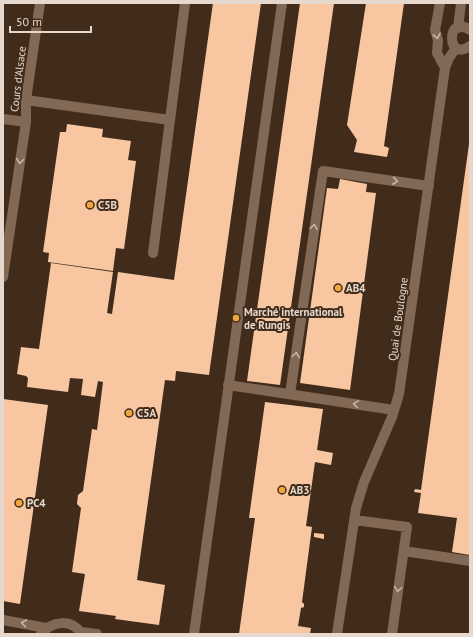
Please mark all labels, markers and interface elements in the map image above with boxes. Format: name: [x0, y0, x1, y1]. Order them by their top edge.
scale bar: [10, 8, 91, 34]
text: 50 m: [16, 14, 42, 29]
one-way arrow: [432, 33, 440, 39]
street label: Cours d'Alsace: [7, 45, 29, 113]
one-way arrow: [16, 158, 25, 164]
one-way arrow: [392, 176, 399, 185]
place label: C5B: [98, 198, 117, 212]
marker: C5B: [85, 200, 95, 210]
one-way arrow: [309, 224, 318, 230]
street label: Quai de Boulogne: [385, 276, 411, 362]
place label: AB4: [346, 281, 366, 295]
marker: AB4: [333, 283, 343, 293]
place label: Marché international de Rungis: [244, 305, 343, 332]
marker: Marché international de Rungis: [231, 313, 241, 323]
one-way arrow: [291, 352, 300, 358]
one-way arrow: [353, 400, 359, 409]
place label: C5A: [137, 406, 156, 420]
marker: C5A: [124, 408, 134, 418]
place label: AB3: [290, 483, 309, 497]
marker: AB3: [277, 485, 287, 495]
place label: PC4: [27, 496, 46, 510]
marker: PC4: [14, 498, 24, 508]
one-way arrow: [394, 586, 403, 592]
one-way arrow: [21, 620, 28, 628]

